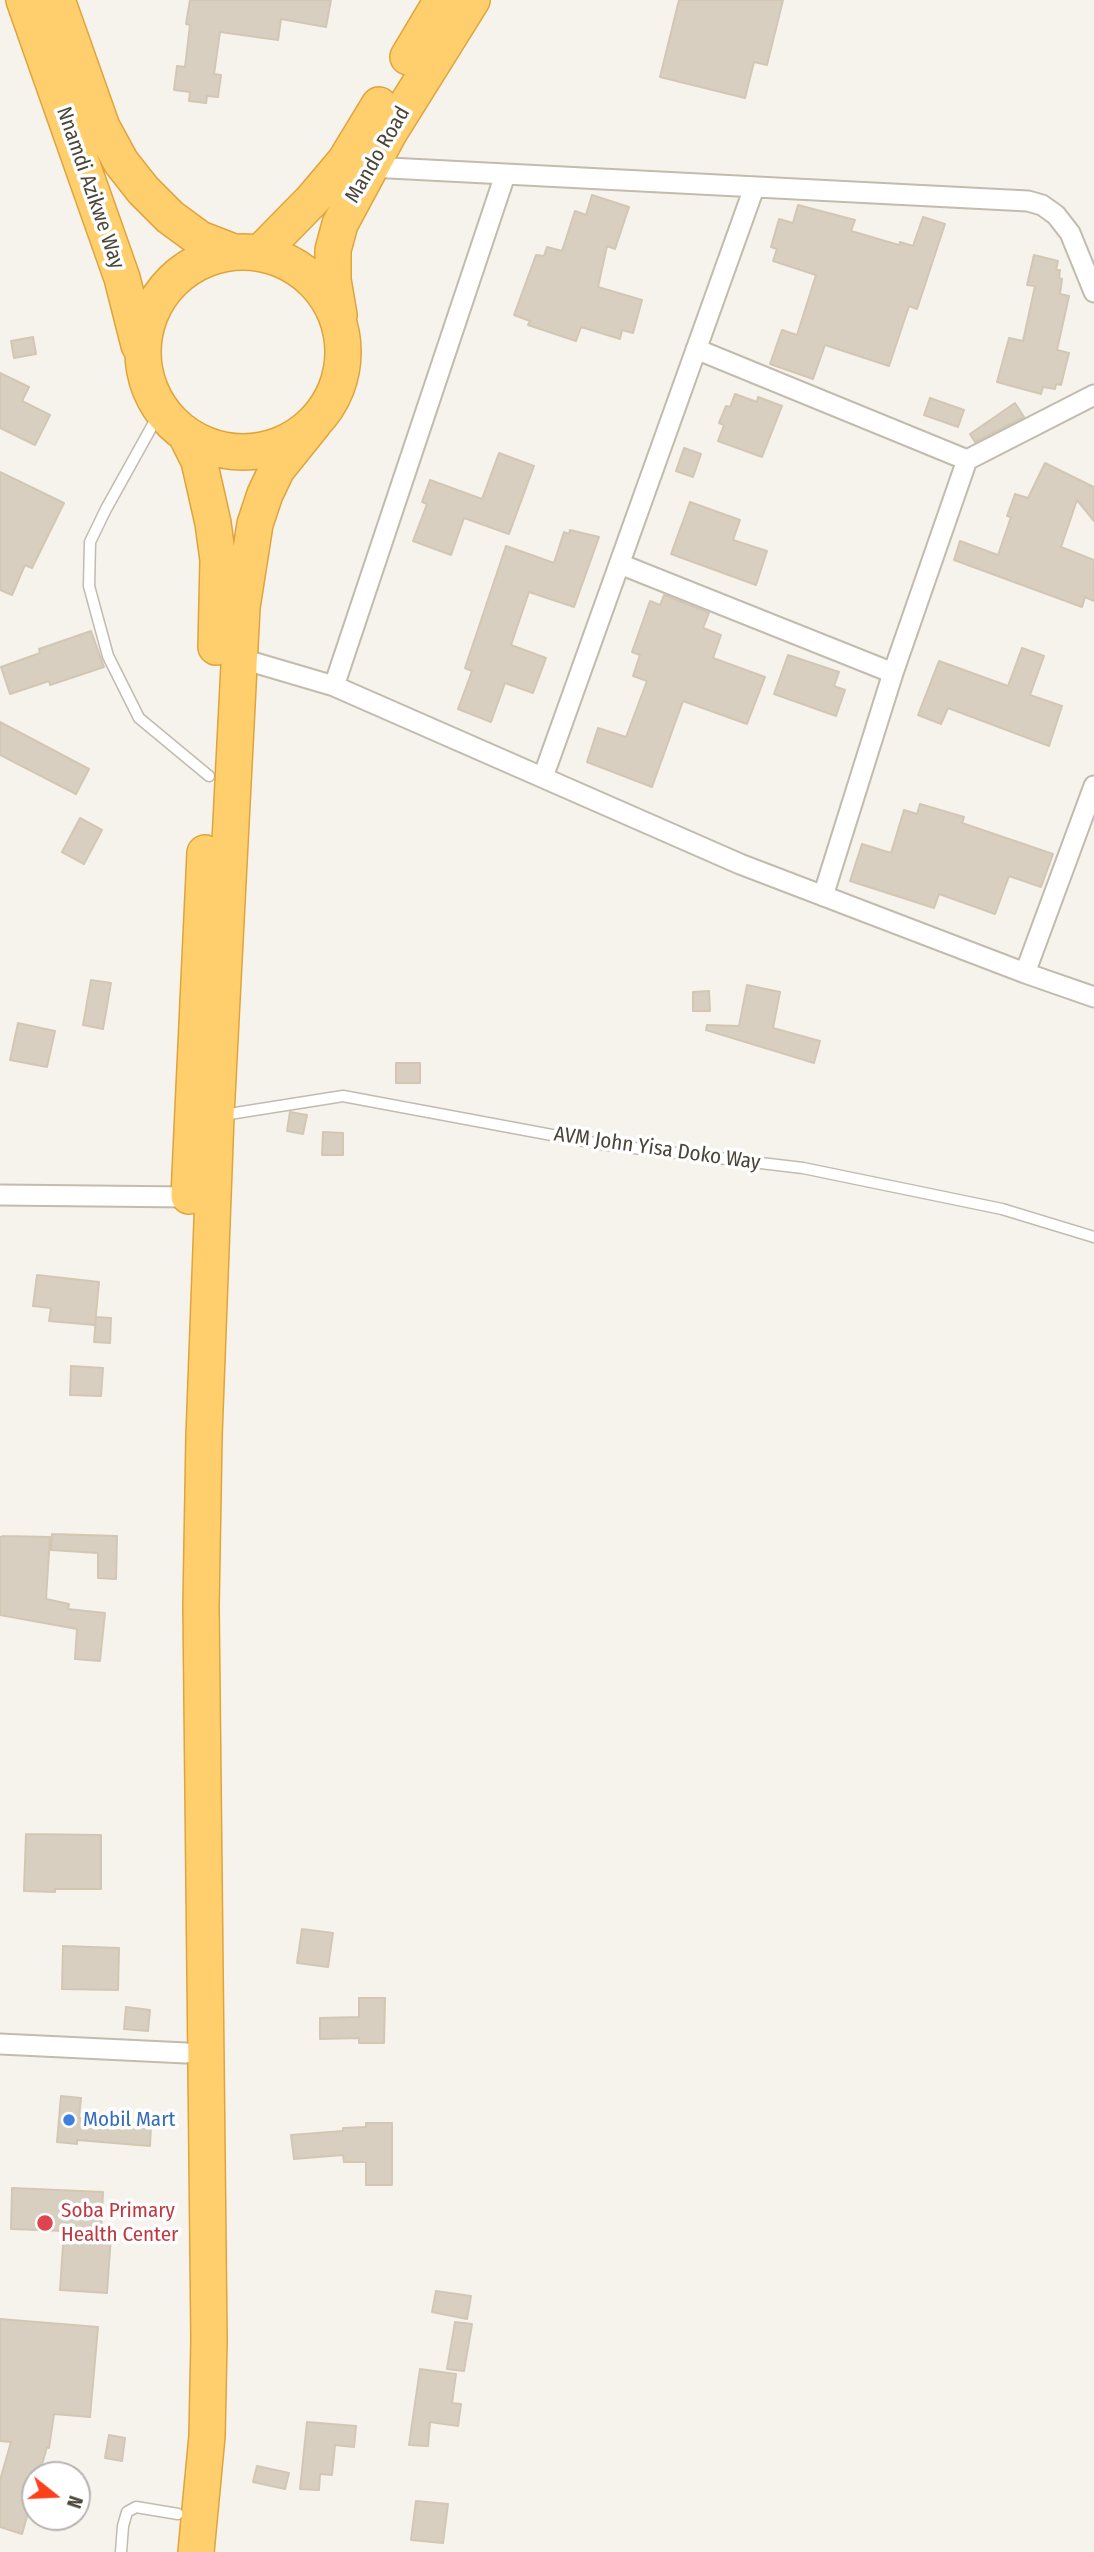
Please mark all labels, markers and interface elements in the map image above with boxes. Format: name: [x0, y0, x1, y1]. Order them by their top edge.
street label: Mando Road: [340, 102, 416, 208]
street label: Nnamdi Azikwe Way: [50, 104, 130, 272]
street label: AVM John Yisa Doko Way: [552, 1122, 762, 1176]
place label: Mobil Mart: [83, 2107, 175, 2133]
marker: Mobil Mart: [61, 2112, 77, 2128]
place label: Soba Primary Health Center: [61, 2198, 178, 2248]
marker: Soba Primary Health Center: [35, 2213, 55, 2233]
north arrow: [21, 2461, 91, 2531]
text: N: [62, 2493, 87, 2511]

